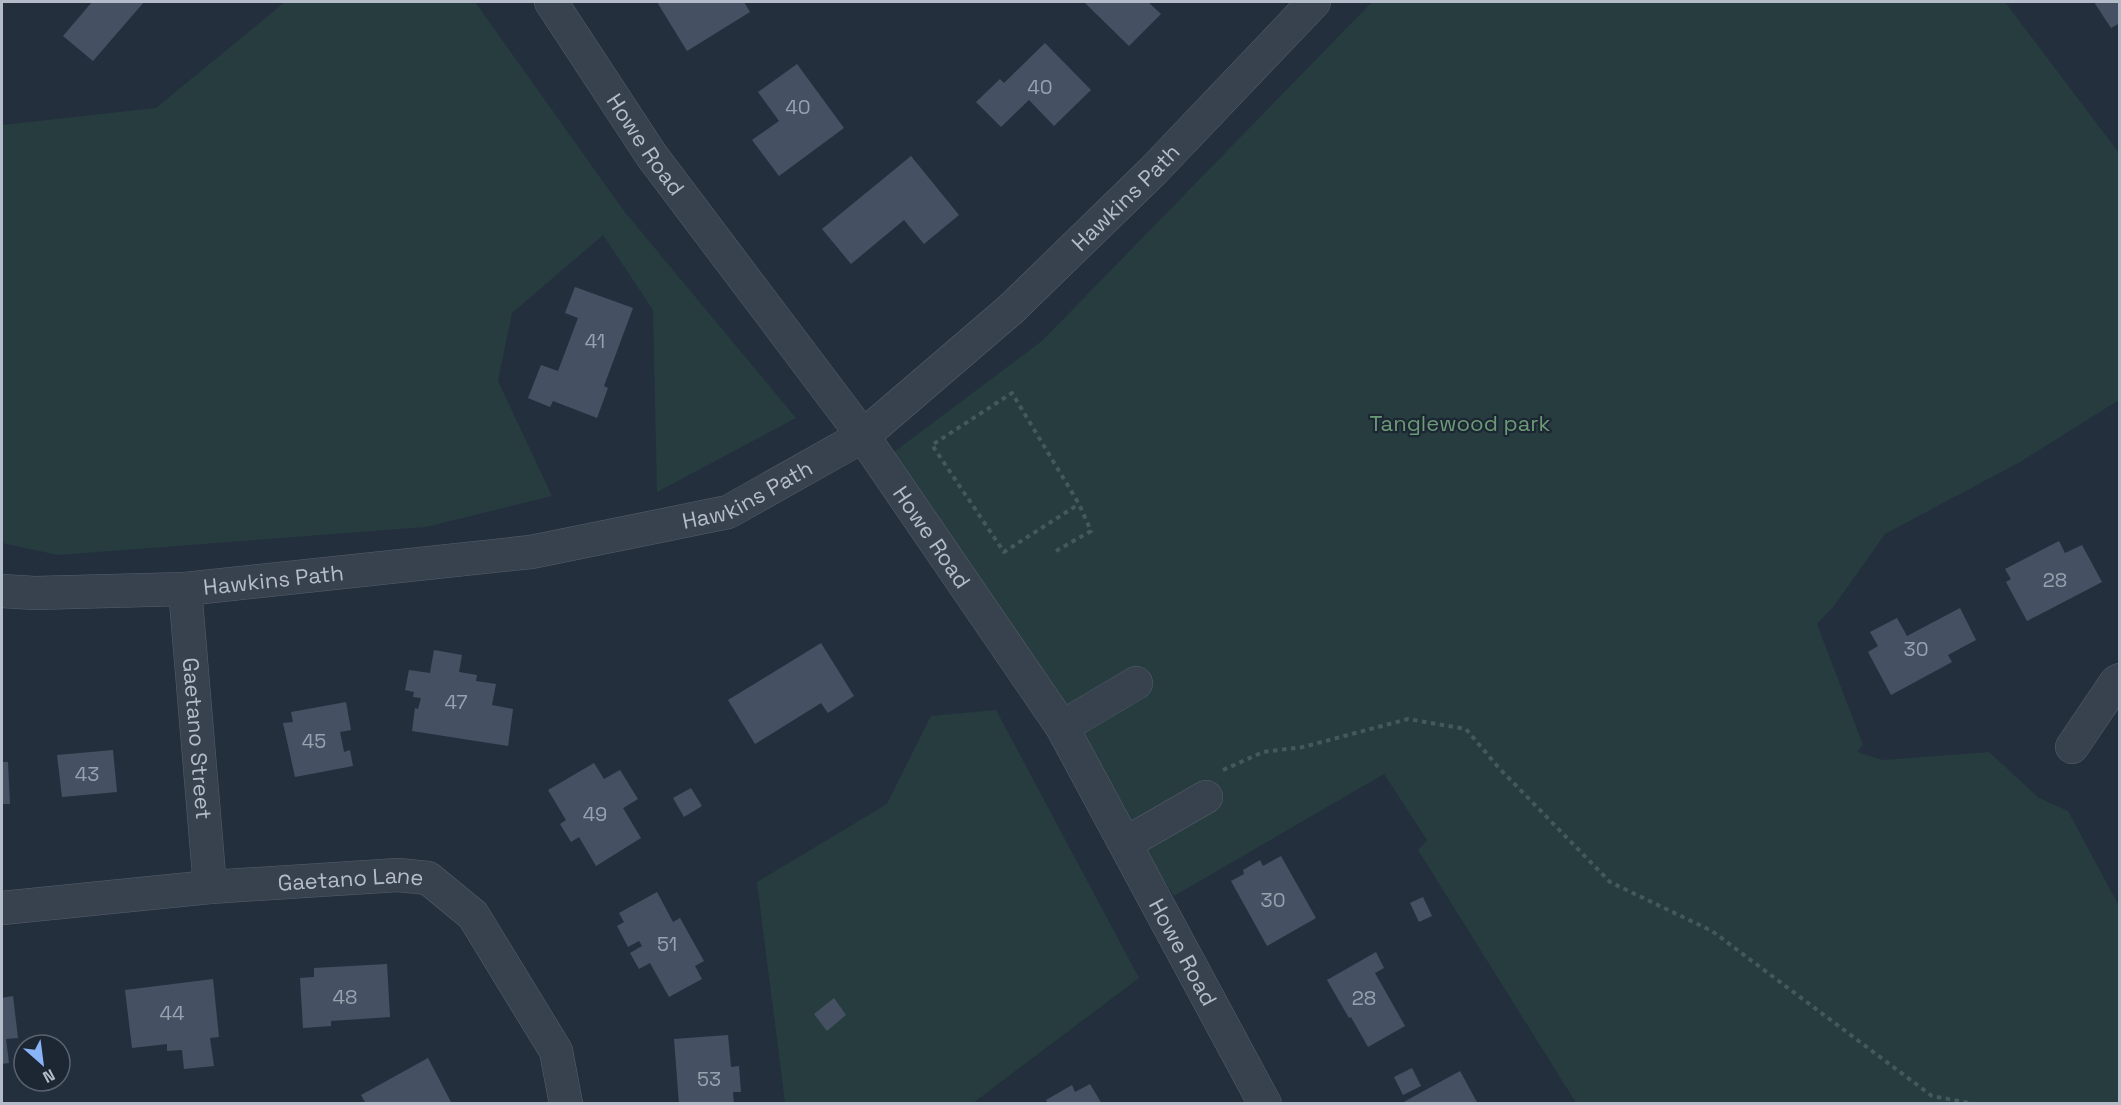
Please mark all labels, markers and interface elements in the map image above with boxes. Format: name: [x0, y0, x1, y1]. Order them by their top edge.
house number: 40: [1027, 74, 1053, 100]
street label: Howe Road: [601, 88, 691, 201]
house number: 40: [785, 94, 811, 120]
street label: Hawkins Path: [1065, 138, 1186, 257]
house number: 41: [585, 328, 605, 354]
park label: Tanglewood park: [1370, 409, 1551, 437]
street label: Hawkins Path: [680, 453, 817, 535]
street label: Howe Road: [887, 480, 977, 593]
street label: Hawkins Path: [202, 558, 345, 601]
house number: 28: [2043, 567, 2067, 593]
house number: 30: [1904, 636, 1928, 662]
street label: Gaetano Street: [177, 656, 218, 820]
house number: 47: [444, 689, 468, 715]
house number: 45: [302, 728, 326, 754]
house number: 43: [75, 761, 99, 787]
house number: 49: [583, 801, 607, 827]
street label: Gaetano Lane: [277, 861, 425, 897]
house number: 30: [1261, 887, 1285, 913]
street label: Howe Road: [1143, 894, 1224, 1011]
house number: 51: [657, 931, 677, 957]
house number: 48: [333, 984, 357, 1010]
house number: 28: [1352, 985, 1376, 1011]
house number: 44: [160, 1000, 185, 1026]
north arrow: [12, 1033, 72, 1093]
text: N: [39, 1064, 58, 1088]
house number: 53: [697, 1066, 721, 1092]

